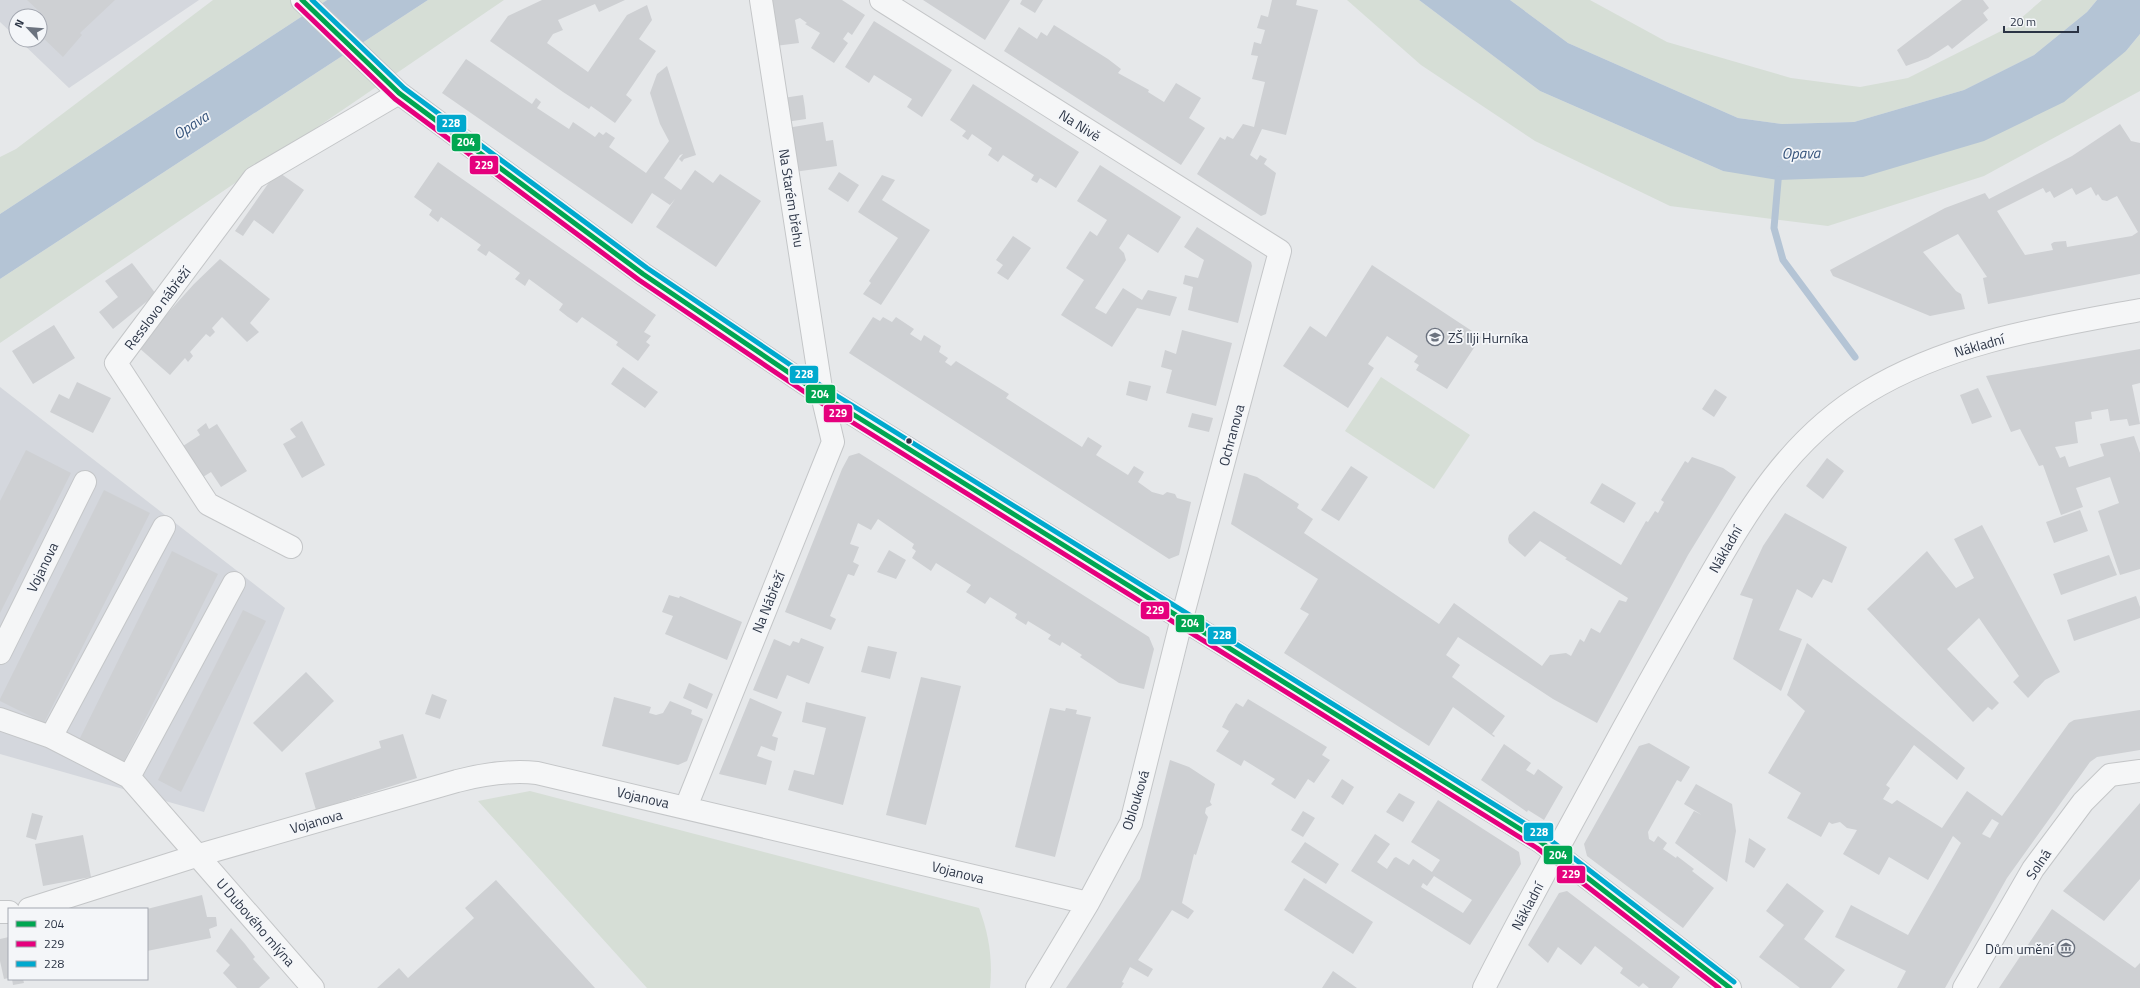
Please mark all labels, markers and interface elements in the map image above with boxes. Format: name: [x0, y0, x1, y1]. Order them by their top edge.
north arrow: [8, 8, 48, 48]
scale bar: [2004, 8, 2078, 34]
text: 20 m: [2010, 12, 2036, 31]
text: N: [10, 17, 28, 31]
water label: Opava: [169, 104, 215, 145]
street label: Na Nivě: [1055, 104, 1105, 146]
line badge: 228: [436, 114, 467, 133]
text: 228: [442, 115, 460, 131]
line badge: 204: [451, 133, 481, 152]
text: 204: [457, 134, 475, 150]
water label: Opava: [1782, 141, 1822, 165]
street label: Na Starém břehu: [774, 147, 810, 249]
line badge: 229: [469, 155, 499, 175]
text: 229: [475, 157, 493, 173]
street label: Resslovo nábřeží: [119, 261, 196, 354]
school or university icon: ZŠ Ilji Hurníka: [1425, 327, 1445, 347]
place label: ZŠ Ilji Hurníka: [1448, 327, 1528, 348]
street label: Nákladní: [1951, 328, 2008, 362]
line badge: 228: [789, 365, 819, 384]
text: 228: [795, 366, 813, 382]
line badge: 204: [805, 384, 836, 404]
text: 204: [811, 386, 829, 402]
street label: Ochranova: [1213, 402, 1249, 468]
line badge: 229: [823, 404, 853, 423]
text: 229: [829, 405, 847, 421]
unlabelled marker: [904, 436, 914, 446]
street label: Nákladní: [1703, 521, 1747, 577]
street label: Vojanova: [21, 538, 63, 596]
street label: Na Nábřeží: [746, 567, 790, 636]
line badge: 229: [1140, 601, 1170, 620]
text: 229: [1146, 602, 1164, 618]
line badge: 204: [1175, 614, 1205, 633]
text: 204: [1181, 615, 1199, 631]
line badge: 228: [1207, 626, 1237, 645]
text: 228: [1213, 627, 1231, 643]
street label: Oblouková: [1116, 767, 1154, 833]
street label: Vojanova: [615, 781, 671, 813]
street label: Vojanova: [287, 804, 345, 838]
line badge: 228: [1523, 822, 1554, 842]
text: 228: [1530, 824, 1548, 840]
line badge: 204: [1543, 845, 1573, 865]
street label: Solná: [2020, 845, 2056, 883]
text: 204: [1549, 847, 1567, 863]
street label: Vojanova: [929, 855, 987, 889]
line badge: 229: [1556, 865, 1586, 884]
text: 229: [1562, 866, 1580, 882]
street label: U Dubového mlýna: [212, 873, 300, 971]
street label: Nákladní: [1506, 878, 1549, 934]
legend: [8, 908, 148, 980]
text: 204: [44, 914, 64, 933]
text: 229: [44, 934, 64, 953]
place label: Dům umění: [1985, 938, 2054, 959]
museum icon: Dům umění: [2056, 938, 2076, 958]
text: 228: [44, 954, 64, 973]

